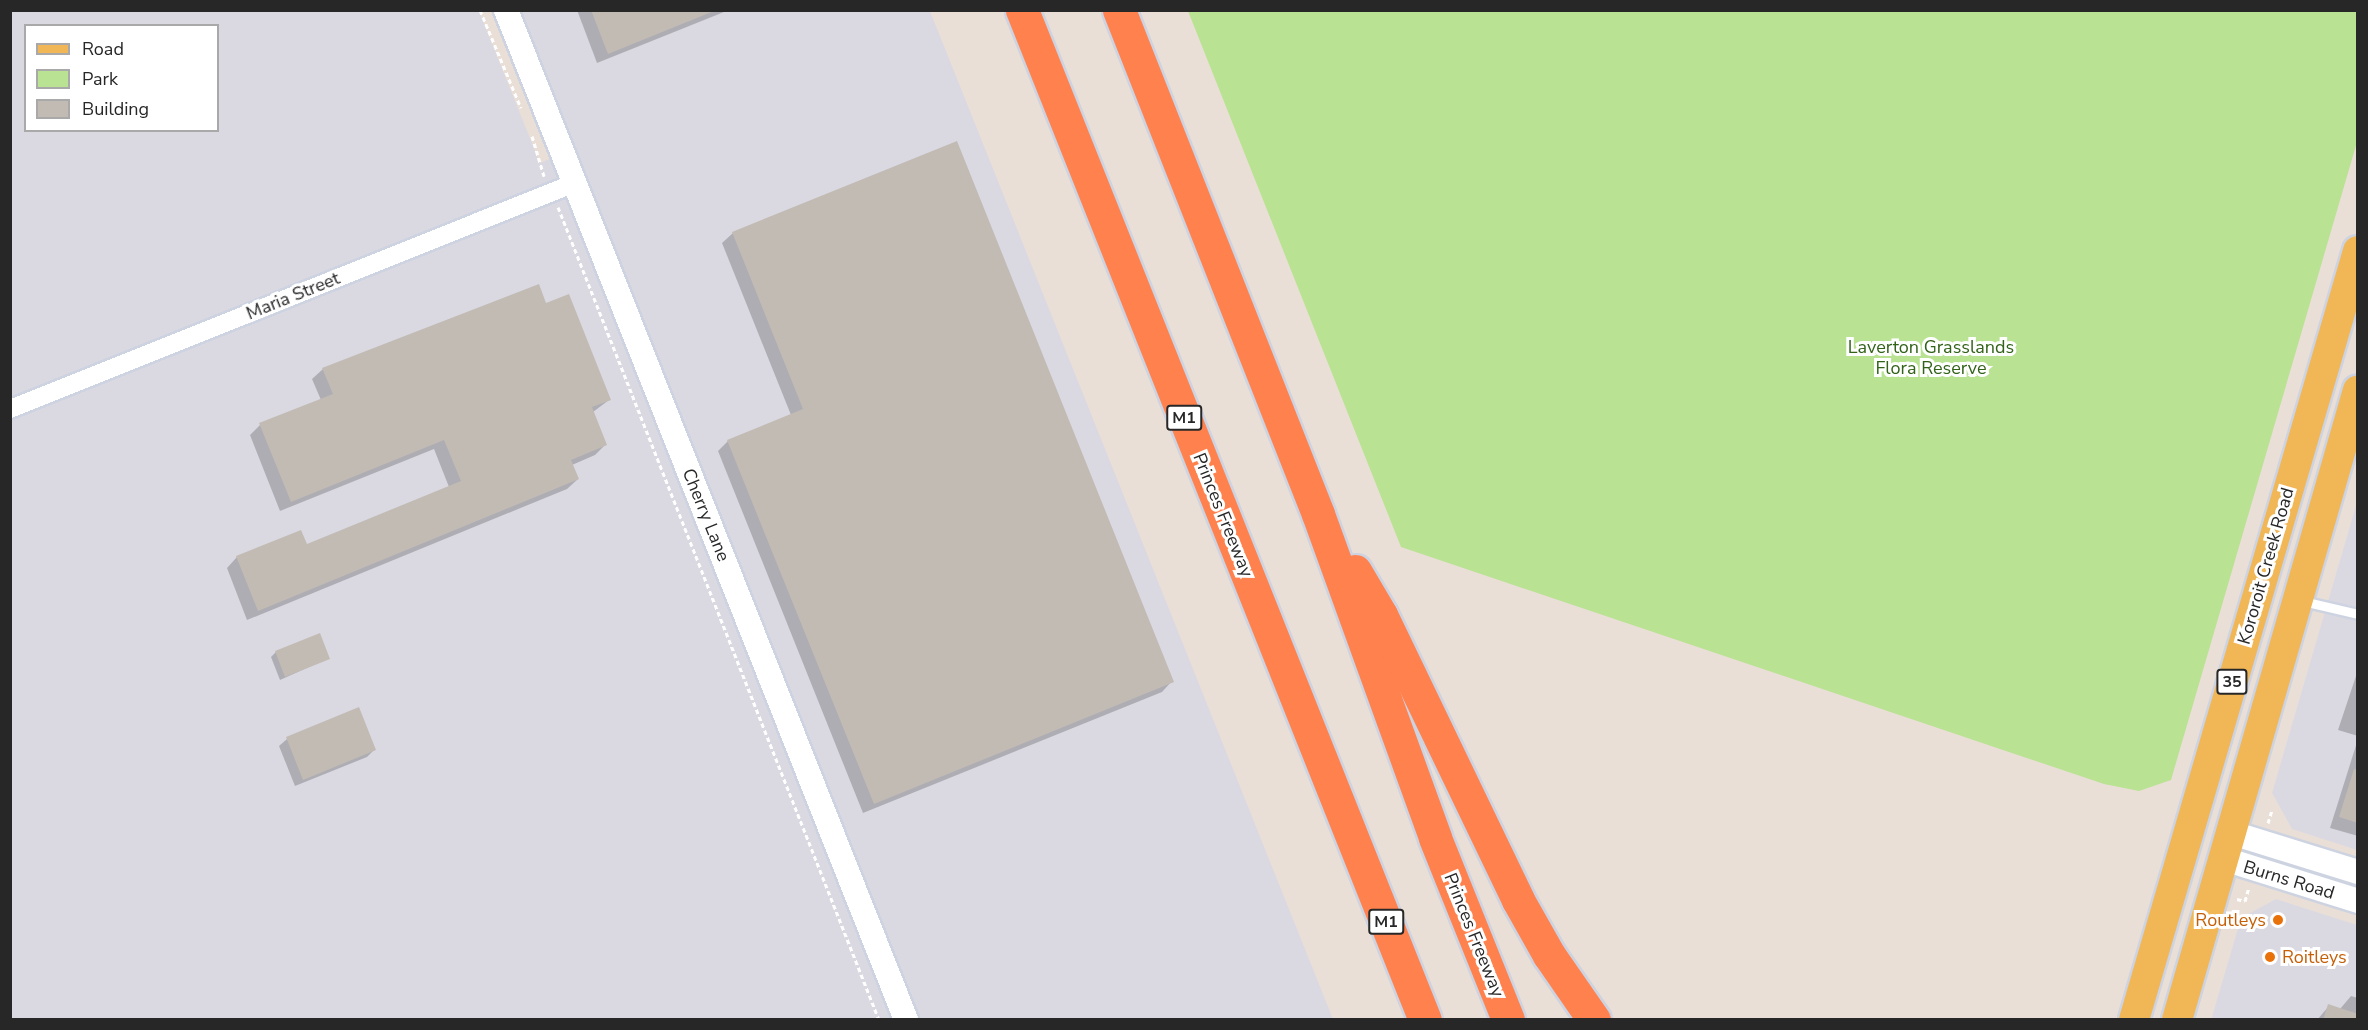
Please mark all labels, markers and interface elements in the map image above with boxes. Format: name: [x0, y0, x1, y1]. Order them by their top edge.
legend: [24, 24, 219, 132]
text: Road: [82, 37, 124, 61]
text: Park: [82, 67, 118, 91]
text: Building: [82, 97, 149, 121]
street label: Maria Street: [243, 267, 343, 325]
park label: Laverton Grasslands Flora Reserve: [1848, 337, 2014, 380]
road number: M1: [1166, 405, 1202, 431]
street label: Princes Freeway: [1188, 450, 1258, 580]
street label: Cherry Lane: [678, 465, 734, 565]
street label: Kororoit Creek Road: [2233, 485, 2299, 647]
road number: 35: [2216, 669, 2248, 695]
street label: Burns Road: [2241, 856, 2337, 904]
street label: Princes Freeway: [1439, 870, 1509, 1000]
road number: M1: [1368, 909, 1404, 935]
place label: Routleys: [2195, 909, 2266, 931]
marker: Routleys: [2271, 913, 2285, 927]
place label: Roitleys: [2282, 946, 2347, 968]
marker: Roitleys: [2263, 950, 2277, 964]

